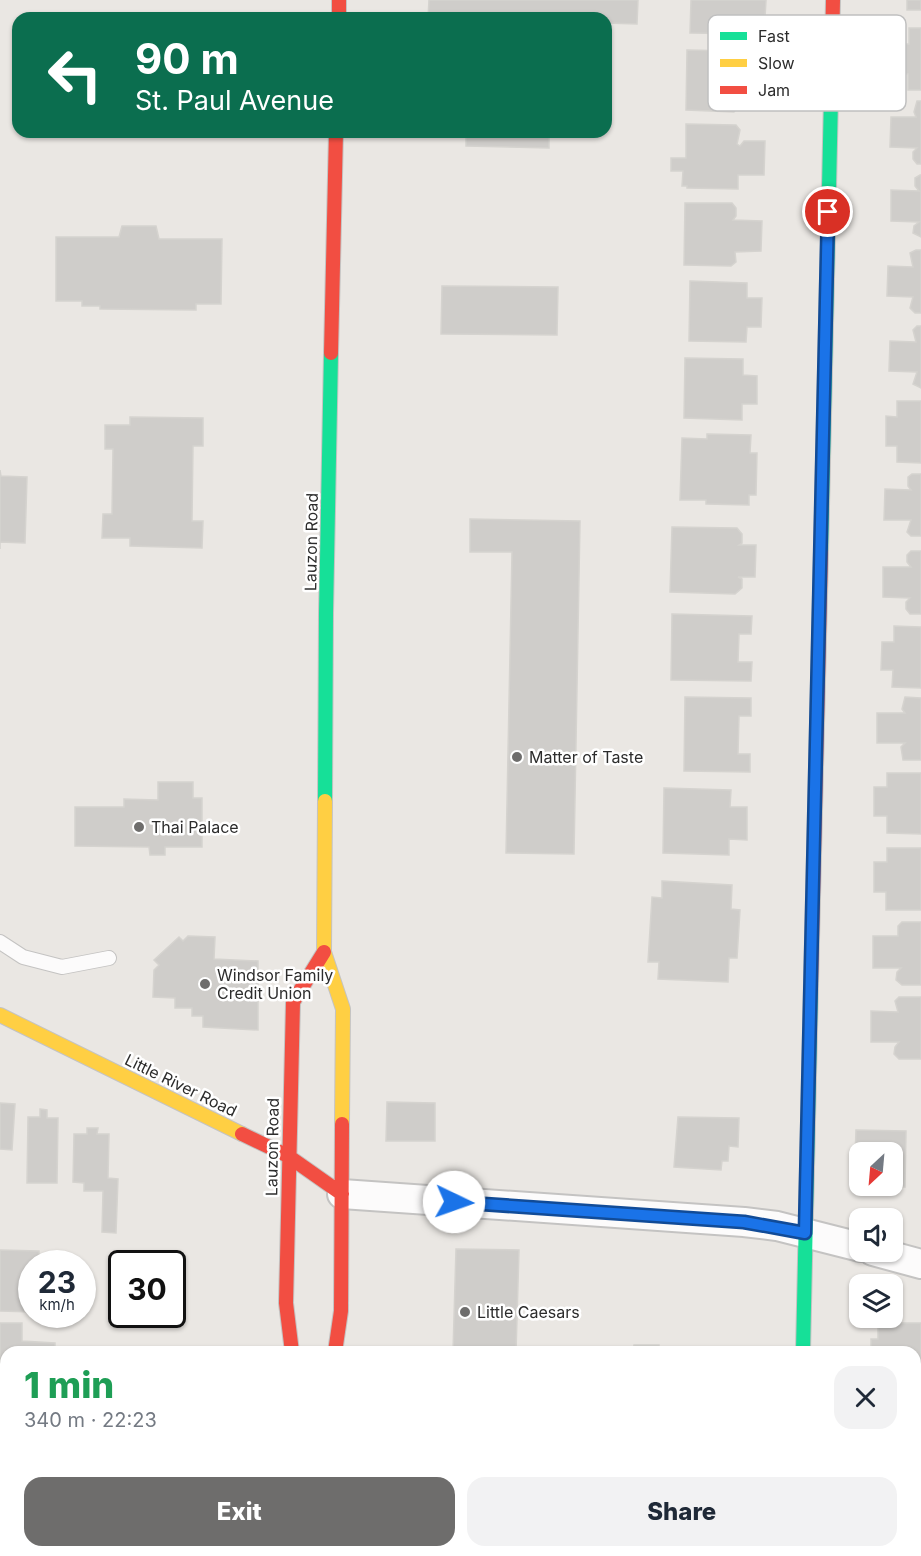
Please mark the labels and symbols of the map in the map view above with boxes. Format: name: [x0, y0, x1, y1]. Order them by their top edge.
legend: [708, 15, 906, 111]
text: Fast: [758, 26, 790, 46]
text: Slow: [758, 53, 795, 73]
text: Jam: [758, 80, 790, 100]
pin: [802, 186, 853, 237]
street label: Lauzon Road: [300, 493, 322, 591]
place label: Matter of Taste: [529, 747, 643, 767]
marker: Matter of Taste: [510, 750, 524, 764]
place label: Thai Palace: [151, 817, 239, 837]
marker: Thai Palace: [132, 820, 146, 834]
place label: Windsor Family Credit Union: [217, 965, 333, 1003]
marker: Windsor Family Credit Union: [198, 977, 212, 991]
street label: Little River Road: [122, 1049, 240, 1121]
street label: Lauzon Road: [261, 1098, 283, 1196]
north arrow: [849, 1142, 903, 1196]
position arrow: [422, 1170, 486, 1234]
speed limit sign: 30: [108, 1250, 186, 1328]
place label: Little Caesars: [477, 1302, 580, 1322]
marker: Little Caesars: [458, 1305, 472, 1319]

